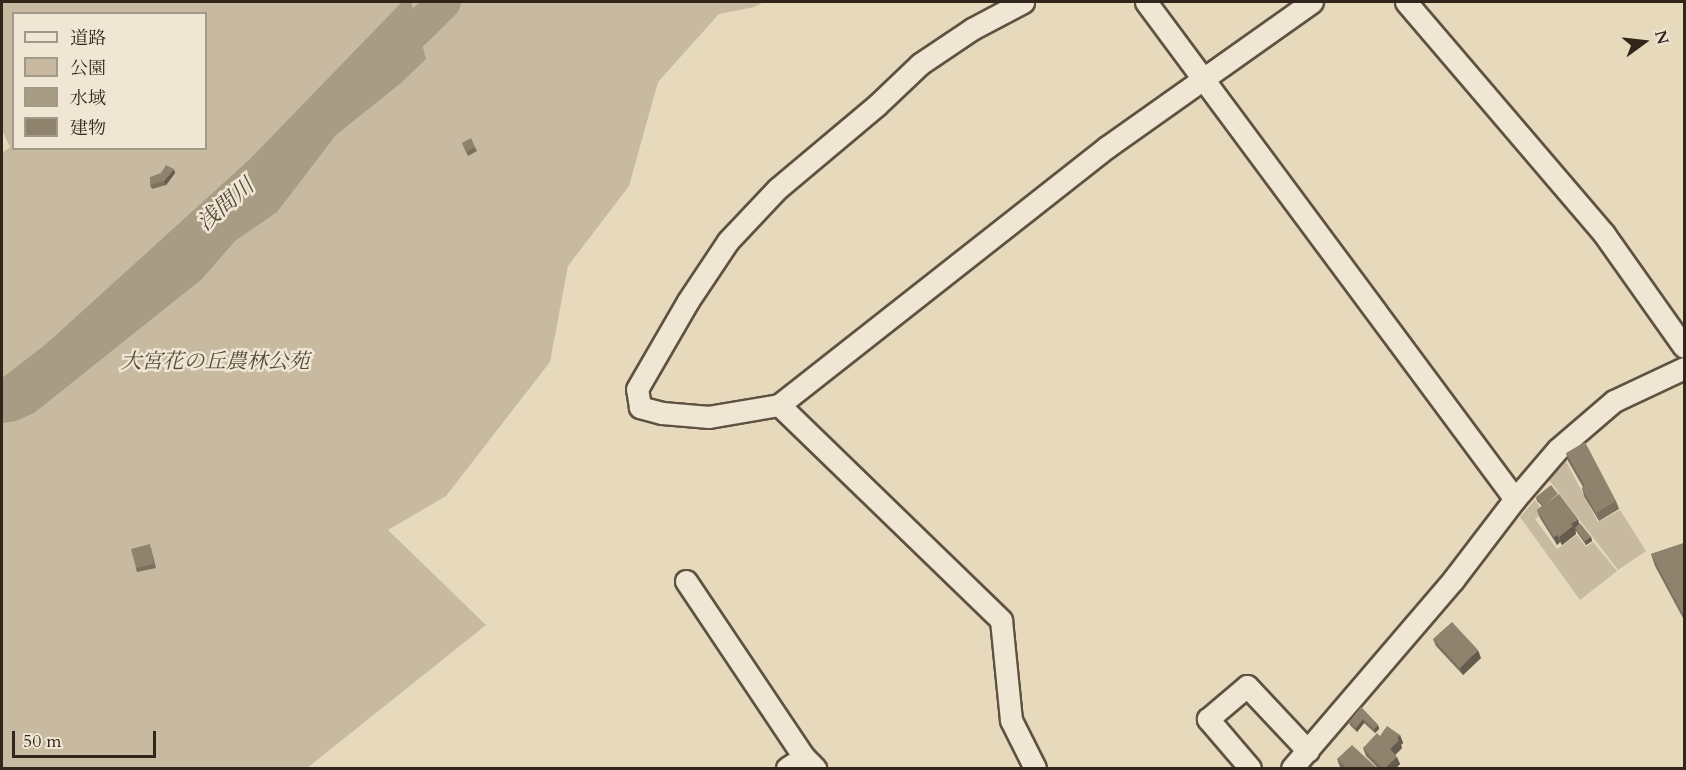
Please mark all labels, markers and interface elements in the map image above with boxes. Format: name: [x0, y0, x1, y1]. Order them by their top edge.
legend: [12, 12, 207, 150]
north arrow: [1614, 12, 1674, 72]
text: 道路: [70, 26, 106, 51]
text: N: [1649, 28, 1674, 47]
text: 公園: [70, 56, 106, 81]
text: 水域: [70, 86, 106, 111]
text: 建物: [70, 116, 106, 141]
water label: 浅間川: [192, 173, 260, 237]
park label: 大宮花の丘農林公苑: [121, 349, 309, 375]
scale bar: [15, 719, 159, 757]
text: 50 m: [23, 729, 62, 754]

